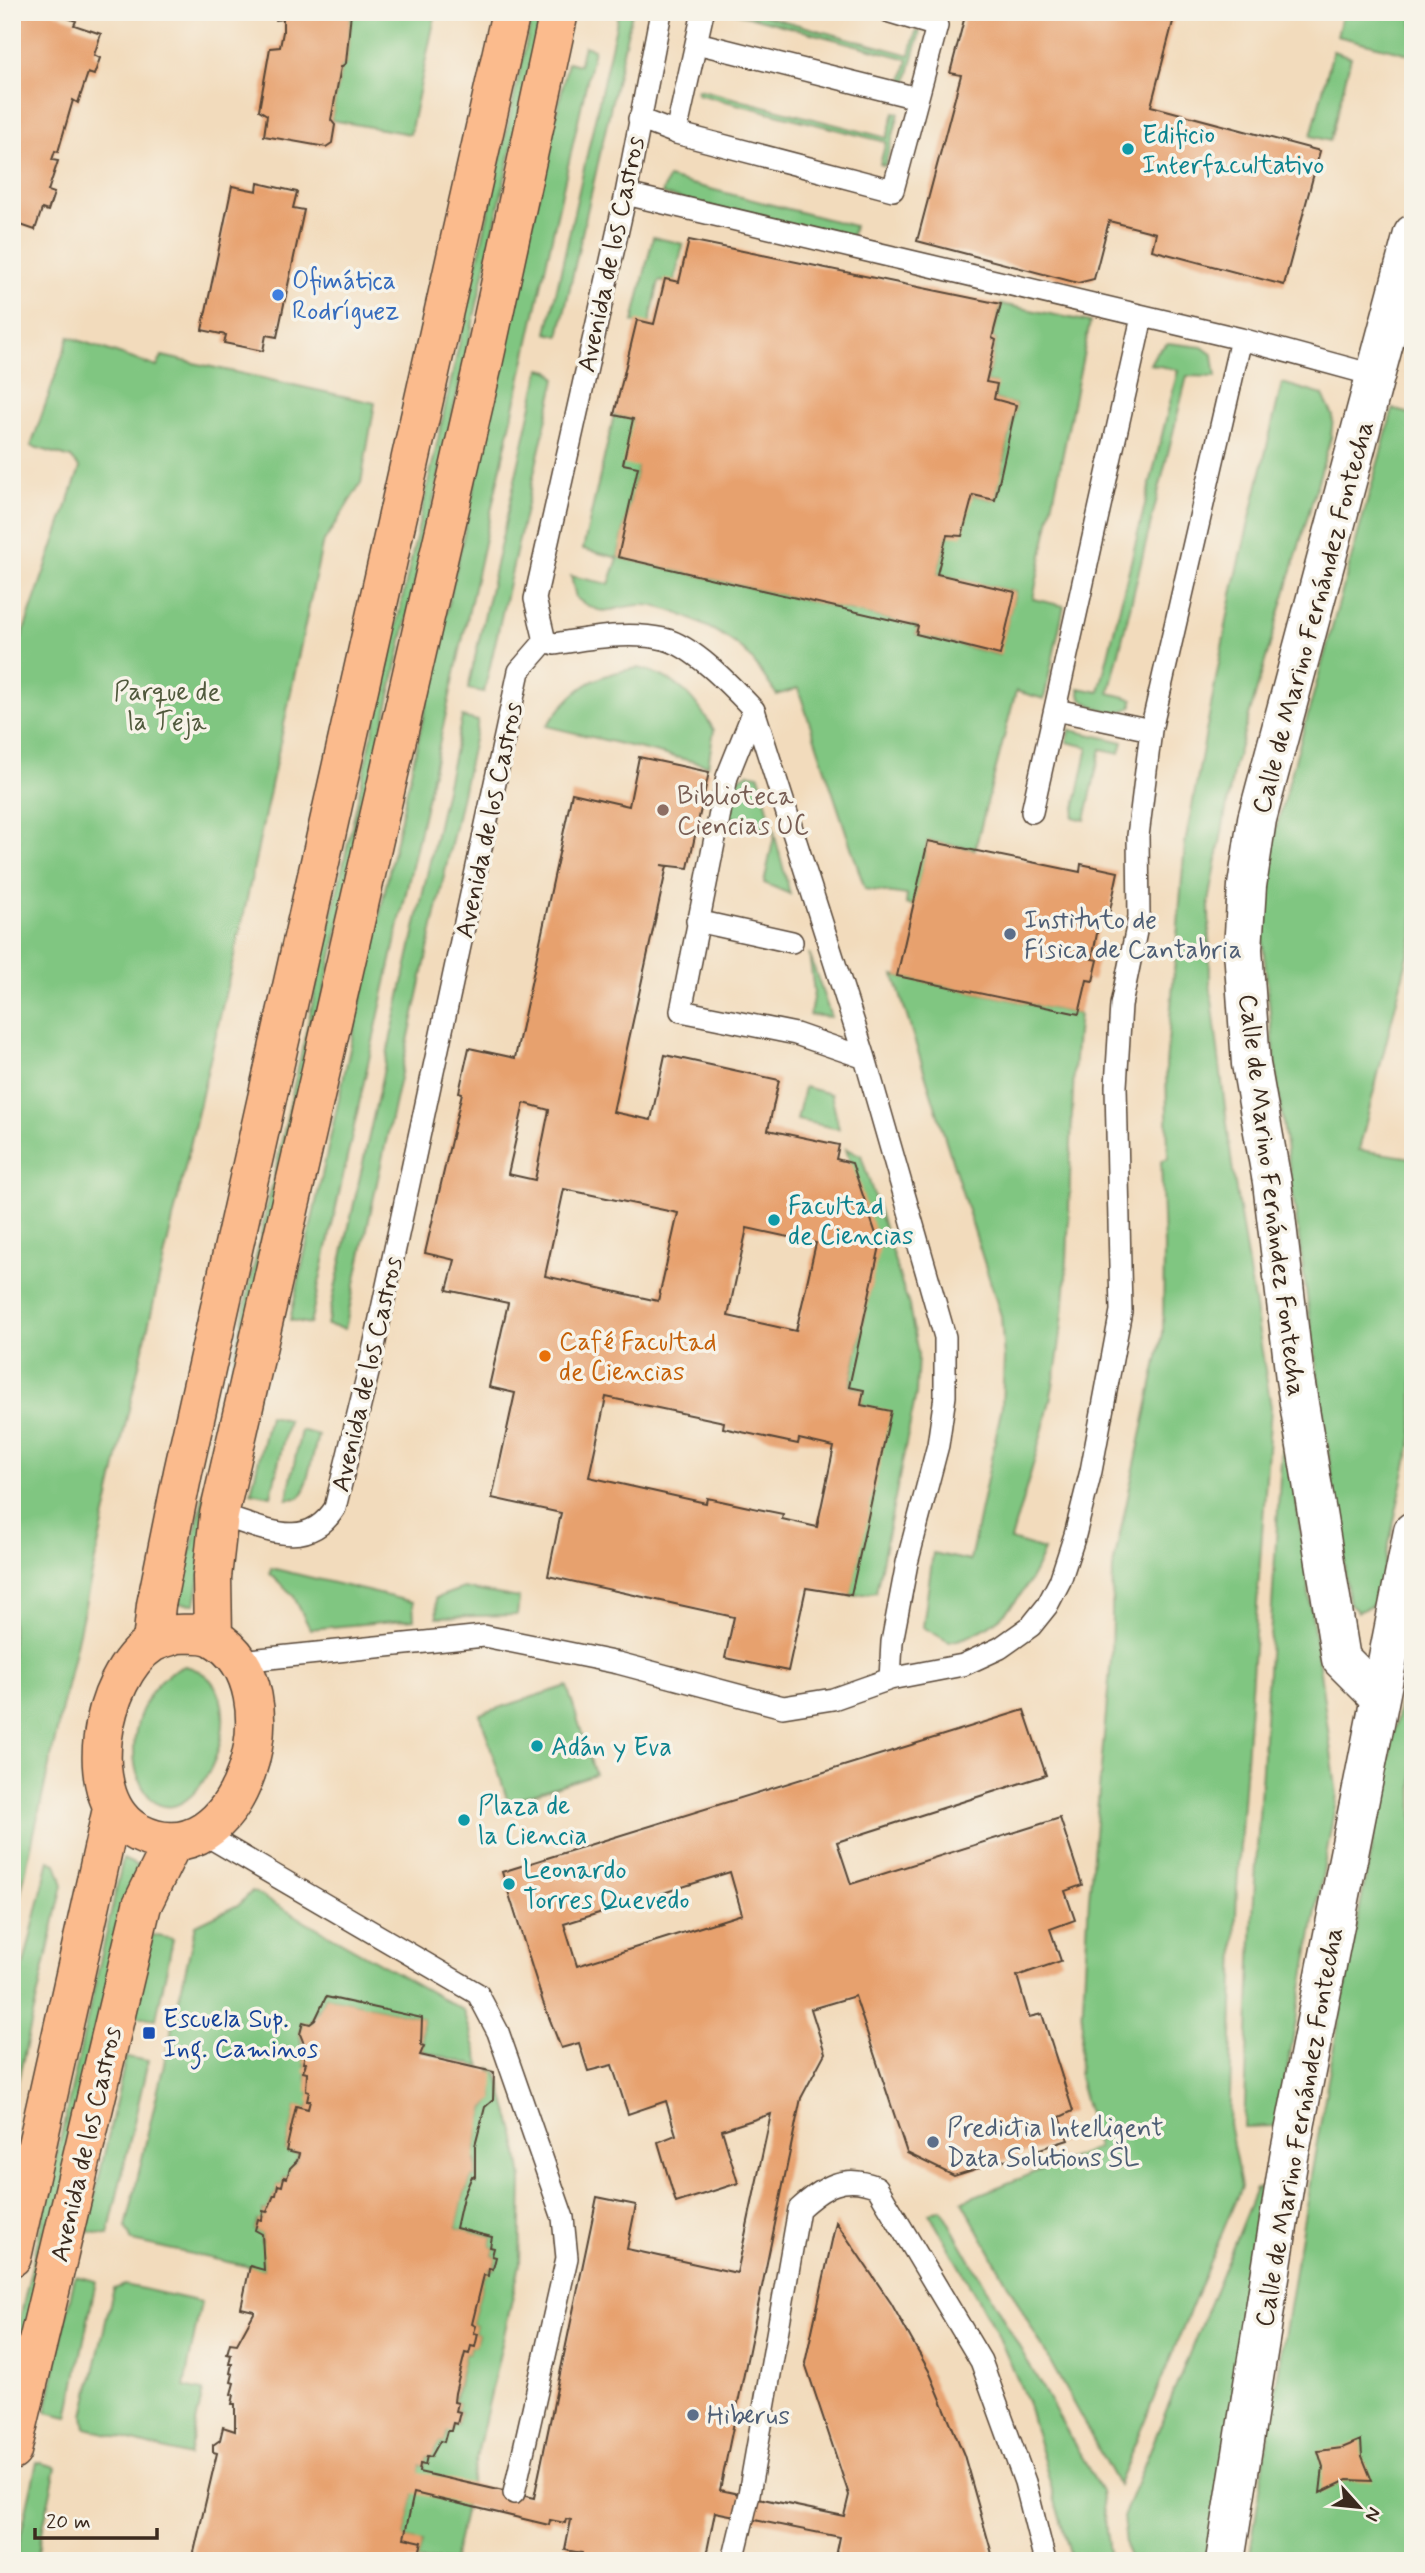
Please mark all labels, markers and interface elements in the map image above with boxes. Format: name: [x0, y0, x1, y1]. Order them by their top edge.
place label: Edificio Interfacultativo: [1142, 119, 1324, 183]
street label: Avenida de los Castros: [570, 133, 654, 376]
marker: Edificio Interfacultativo: [1120, 141, 1136, 157]
place label: Ofimática Rodríguez: [292, 265, 399, 329]
marker: Ofimática Rodríguez: [270, 287, 286, 303]
street label: Calle de Marino Fernández Fontecha: [1245, 417, 1383, 818]
park label: Parque de la Teja: [114, 676, 221, 740]
street label: Avenida de los Castros: [448, 699, 532, 942]
place label: Biblioteca Ciencias UC: [677, 780, 809, 844]
marker: Biblioteca Ciencias UC: [655, 802, 671, 818]
place label: Instituto de Física de Cantabria: [1024, 904, 1242, 968]
marker: Instituto de Física de Cantabria: [1002, 926, 1018, 942]
street label: Calle de Marino Fernández Fontecha: [1229, 992, 1313, 1398]
place label: Facultad de Ciencias: [788, 1190, 914, 1254]
marker: Facultad de Ciencias: [766, 1212, 782, 1228]
street label: Avenida de los Castros: [324, 1253, 412, 1495]
place label: Café Facultad de Ciencias: [559, 1326, 717, 1390]
marker: Café Facultad de Ciencias: [537, 1348, 553, 1364]
place label: Adán y Eva: [551, 1731, 672, 1765]
marker: Adán y Eva: [529, 1738, 545, 1754]
place label: Plaza de la Ciencia: [478, 1790, 587, 1854]
marker: Plaza de la Ciencia: [456, 1812, 472, 1828]
place label: Leonardo Torres Quevedo: [523, 1854, 689, 1918]
marker: Leonardo Torres Quevedo: [501, 1876, 517, 1892]
street label: Calle de Marino Fernández Fontecha: [1248, 1925, 1352, 2330]
place label: Escuela Sup. Ing. Caminos: [163, 2003, 318, 2070]
street label: Avenida de los Castros: [43, 2023, 131, 2265]
marker: Escuela Sup. Ing. Caminos: [141, 2025, 157, 2041]
place label: Predictia Intelligent Data Solutions SL: [947, 2112, 1164, 2176]
marker: Predictia Intelligent Data Solutions SL: [925, 2134, 941, 2150]
place label: Hiberus: [707, 2400, 790, 2434]
marker: Hiberus: [685, 2407, 701, 2423]
north arrow: [1324, 2472, 1394, 2542]
scale bar: [35, 2496, 158, 2540]
text: N: [1359, 2503, 1387, 2525]
text: 20 m: [46, 2508, 91, 2536]

